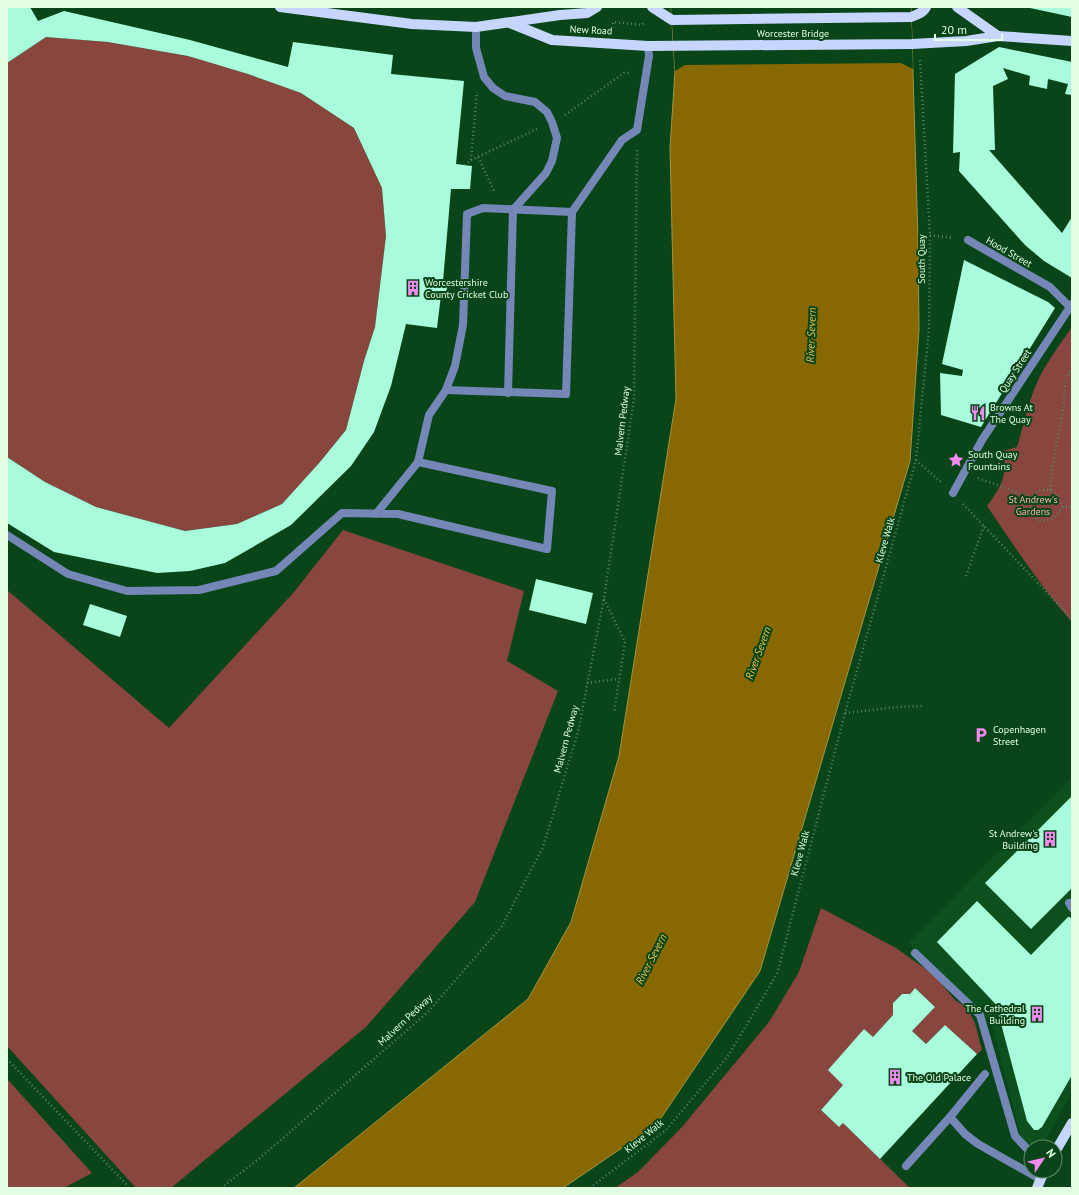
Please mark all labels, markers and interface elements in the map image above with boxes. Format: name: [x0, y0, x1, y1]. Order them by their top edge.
scale bar: [935, 16, 1002, 42]
street label: New Road: [569, 22, 613, 38]
text: 20 m: [941, 22, 967, 37]
street label: Worcester Bridge: [757, 27, 829, 40]
street label: South Quay: [915, 234, 928, 284]
street label: Hood Street: [984, 234, 1035, 271]
place label: Worcestershire County Cricket Club: [425, 276, 508, 301]
building icon: Worcestershire County Cricket Club: [404, 279, 422, 297]
water label: River Severn: [803, 307, 819, 363]
street label: Quay Street: [996, 346, 1034, 395]
street label: Malvern Pedway: [611, 385, 633, 456]
place label: Browns At The Quay: [990, 401, 1034, 426]
restaurant icon: Browns At The Quay: [969, 404, 987, 422]
place label: South Quay Fountains: [968, 448, 1018, 473]
place icon: South Quay Fountains: [947, 451, 965, 469]
park label: St Andrew's Gardens: [1008, 493, 1058, 518]
street label: Kleve Walk: [872, 516, 898, 564]
water label: River Severn: [742, 624, 774, 681]
street label: Malvern Pedway: [551, 703, 581, 774]
place label: Copenhagen Street: [993, 723, 1046, 748]
parking icon: Copenhagen Street: [972, 726, 990, 744]
place label: St Andrew's Building: [989, 827, 1038, 852]
street label: Kleve Walk: [788, 829, 812, 877]
building icon: St Andrew's Building: [1041, 830, 1059, 848]
water label: River Severn: [632, 931, 670, 987]
street label: Malvern Pedway: [375, 991, 435, 1049]
place label: The Cathedral Building: [965, 1002, 1025, 1027]
building icon: The Cathedral Building: [1028, 1005, 1046, 1023]
building icon: The Old Palace: [886, 1068, 904, 1086]
place label: The Old Palace: [907, 1071, 971, 1084]
street label: Kleve Walk: [622, 1116, 666, 1156]
north arrow: [1023, 1139, 1063, 1179]
text: N: [1043, 1146, 1059, 1160]

